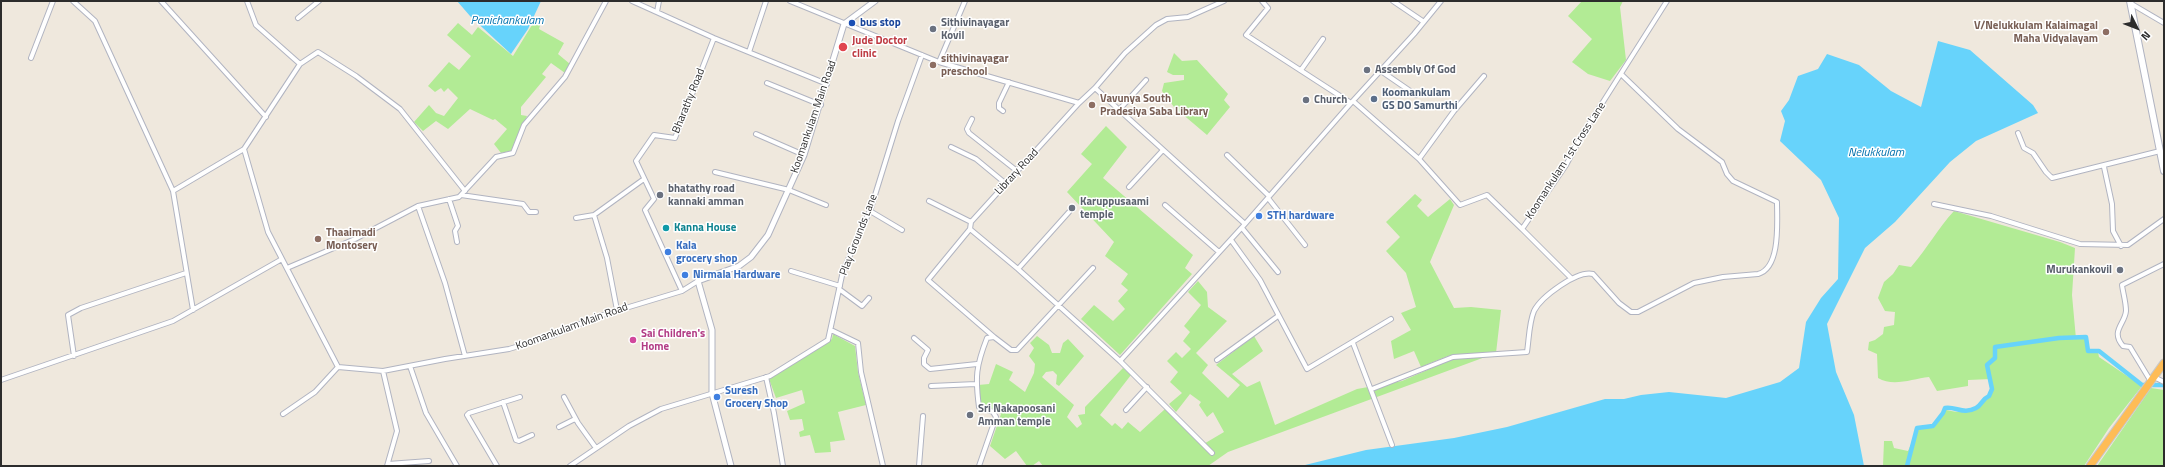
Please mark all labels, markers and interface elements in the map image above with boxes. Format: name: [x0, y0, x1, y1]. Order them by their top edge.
north arrow: [2117, 8, 2157, 48]
water label: Panichankulam: [470, 14, 544, 28]
place label: bus stop: [860, 16, 901, 30]
place label: Sithivinayagar Kovil: [941, 16, 1009, 42]
marker: bus stop: [847, 18, 857, 28]
place label: V/Nelukkulam Kalaimagal Maha Vidyalayam: [1974, 19, 2098, 45]
marker: Sithivinayagar Kovil: [928, 24, 938, 34]
marker: V/Nelukkulam Kalaimagal Maha Vidyalayam: [2101, 27, 2111, 37]
text: N: [2137, 28, 2154, 44]
place label: Jude Doctor clinic: [852, 34, 907, 60]
marker: Jude Doctor clinic: [837, 41, 849, 53]
place label: sithivinayagar preschool: [941, 52, 1009, 78]
street label: Koomankulam Main Road: [788, 59, 840, 175]
marker: sithivinayagar preschool: [928, 60, 938, 70]
place label: Assembly Of God: [1375, 63, 1456, 77]
marker: Assembly Of God: [1362, 65, 1372, 75]
street label: Bharathy Road: [670, 67, 708, 135]
place label: Koomankulam GS DO Samurthi: [1382, 86, 1458, 112]
place label: Vavunya South Pradesiya Saba Library: [1100, 92, 1208, 118]
place label: Church: [1314, 93, 1347, 107]
marker: Koomankulam GS DO Samurthi: [1369, 94, 1379, 104]
marker: Church: [1301, 95, 1311, 105]
marker: Vavunya South Pradesiya Saba Library: [1087, 100, 1097, 110]
street label: Koomankulam 1st Cross Lane: [1523, 100, 1609, 222]
street label: Library Road: [992, 146, 1042, 198]
water label: Nelukkulam: [1848, 146, 1904, 160]
place label: bhatathy road kannaki amman: [668, 182, 744, 208]
marker: bhatathy road kannaki amman: [655, 190, 665, 200]
street label: Play Grounds Lane: [837, 193, 881, 277]
place label: Karuppusaami temple: [1080, 195, 1149, 221]
marker: Karuppusaami temple: [1067, 203, 1077, 213]
place label: STH hardware: [1267, 209, 1334, 223]
marker: STH hardware: [1254, 211, 1264, 221]
place label: Kanna House: [674, 221, 736, 235]
marker: Kanna House: [661, 223, 671, 233]
place label: Thaaimadi Montosery: [326, 226, 378, 252]
marker: Thaaimadi Montosery: [313, 234, 323, 244]
place label: Kala grocery shop: [676, 239, 737, 265]
marker: Kala grocery shop: [663, 247, 673, 257]
place label: Murukankovil: [2046, 263, 2112, 277]
marker: Murukankovil: [2115, 265, 2125, 275]
place label: Nirmala Hardware: [693, 268, 780, 282]
marker: Nirmala Hardware: [680, 270, 690, 280]
street label: Koomankulam Main Road: [514, 301, 630, 353]
place label: Sai Children's Home: [641, 327, 705, 353]
marker: Sai Children's Home: [628, 335, 638, 345]
place label: Suresh Grocery Shop: [725, 384, 788, 410]
marker: Suresh Grocery Shop: [712, 392, 722, 402]
place label: Sri Nakapoosani Amman temple: [978, 402, 1055, 428]
marker: Sri Nakapoosani Amman temple: [965, 410, 975, 420]

